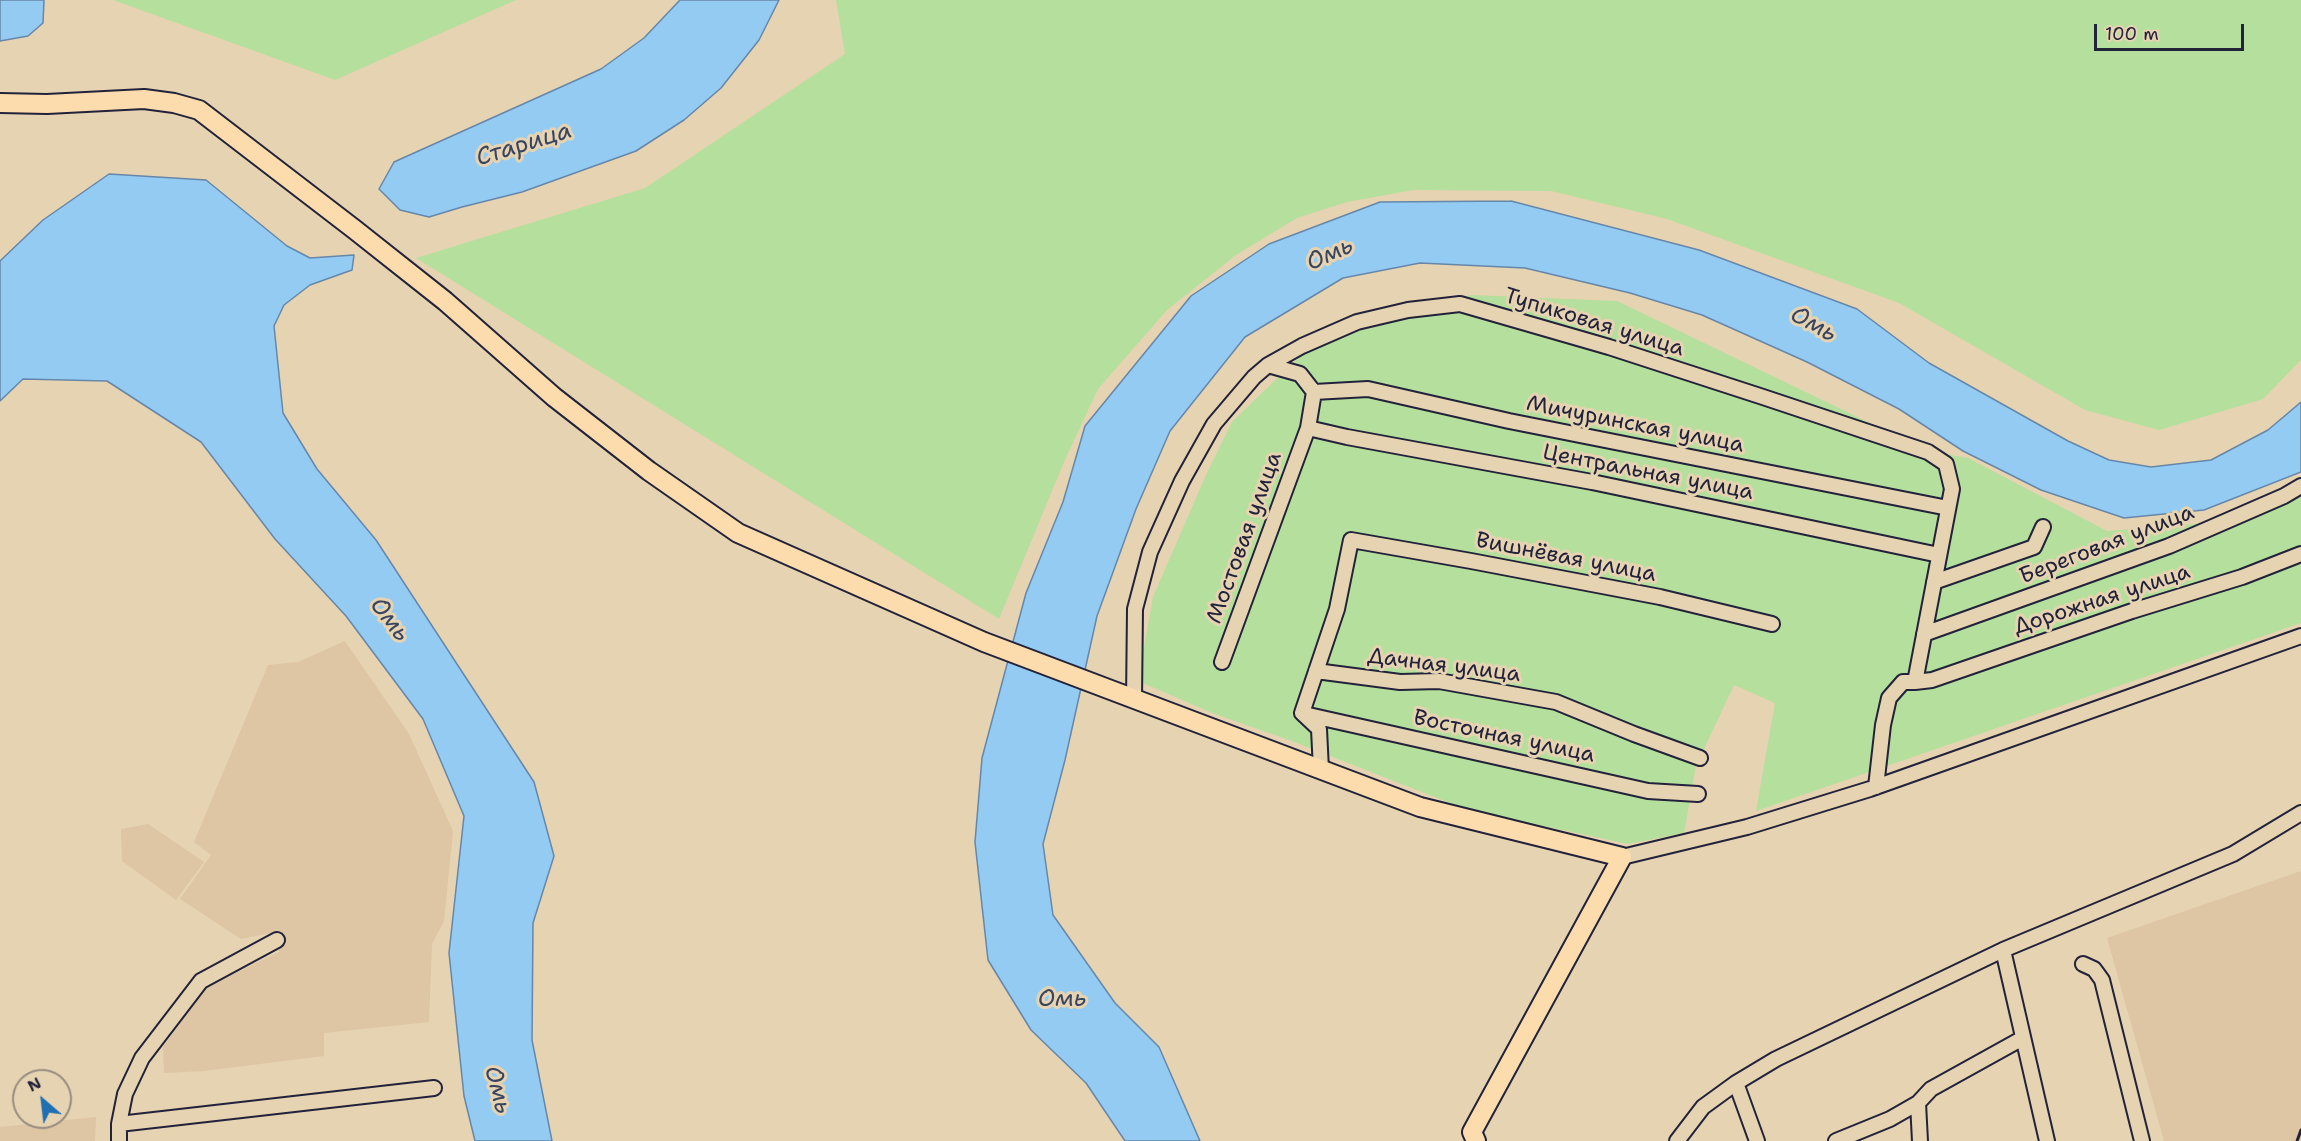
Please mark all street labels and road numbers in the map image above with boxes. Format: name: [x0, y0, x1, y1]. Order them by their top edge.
street label: Тупиковая улица: [1501, 283, 1687, 363]
street label: Мичуринская улица: [1524, 391, 1746, 459]
street label: Центральная улица: [1540, 440, 1756, 506]
street label: Мостовая улица: [1202, 449, 1288, 627]
street label: Береговая улица: [2016, 500, 2198, 590]
street label: Вишнёвая улица: [1474, 528, 1658, 588]
street label: Дорожная улица: [2010, 559, 2194, 641]
street label: Дачная улица: [1366, 644, 1522, 688]
street label: Восточная улица: [1411, 705, 1597, 769]

